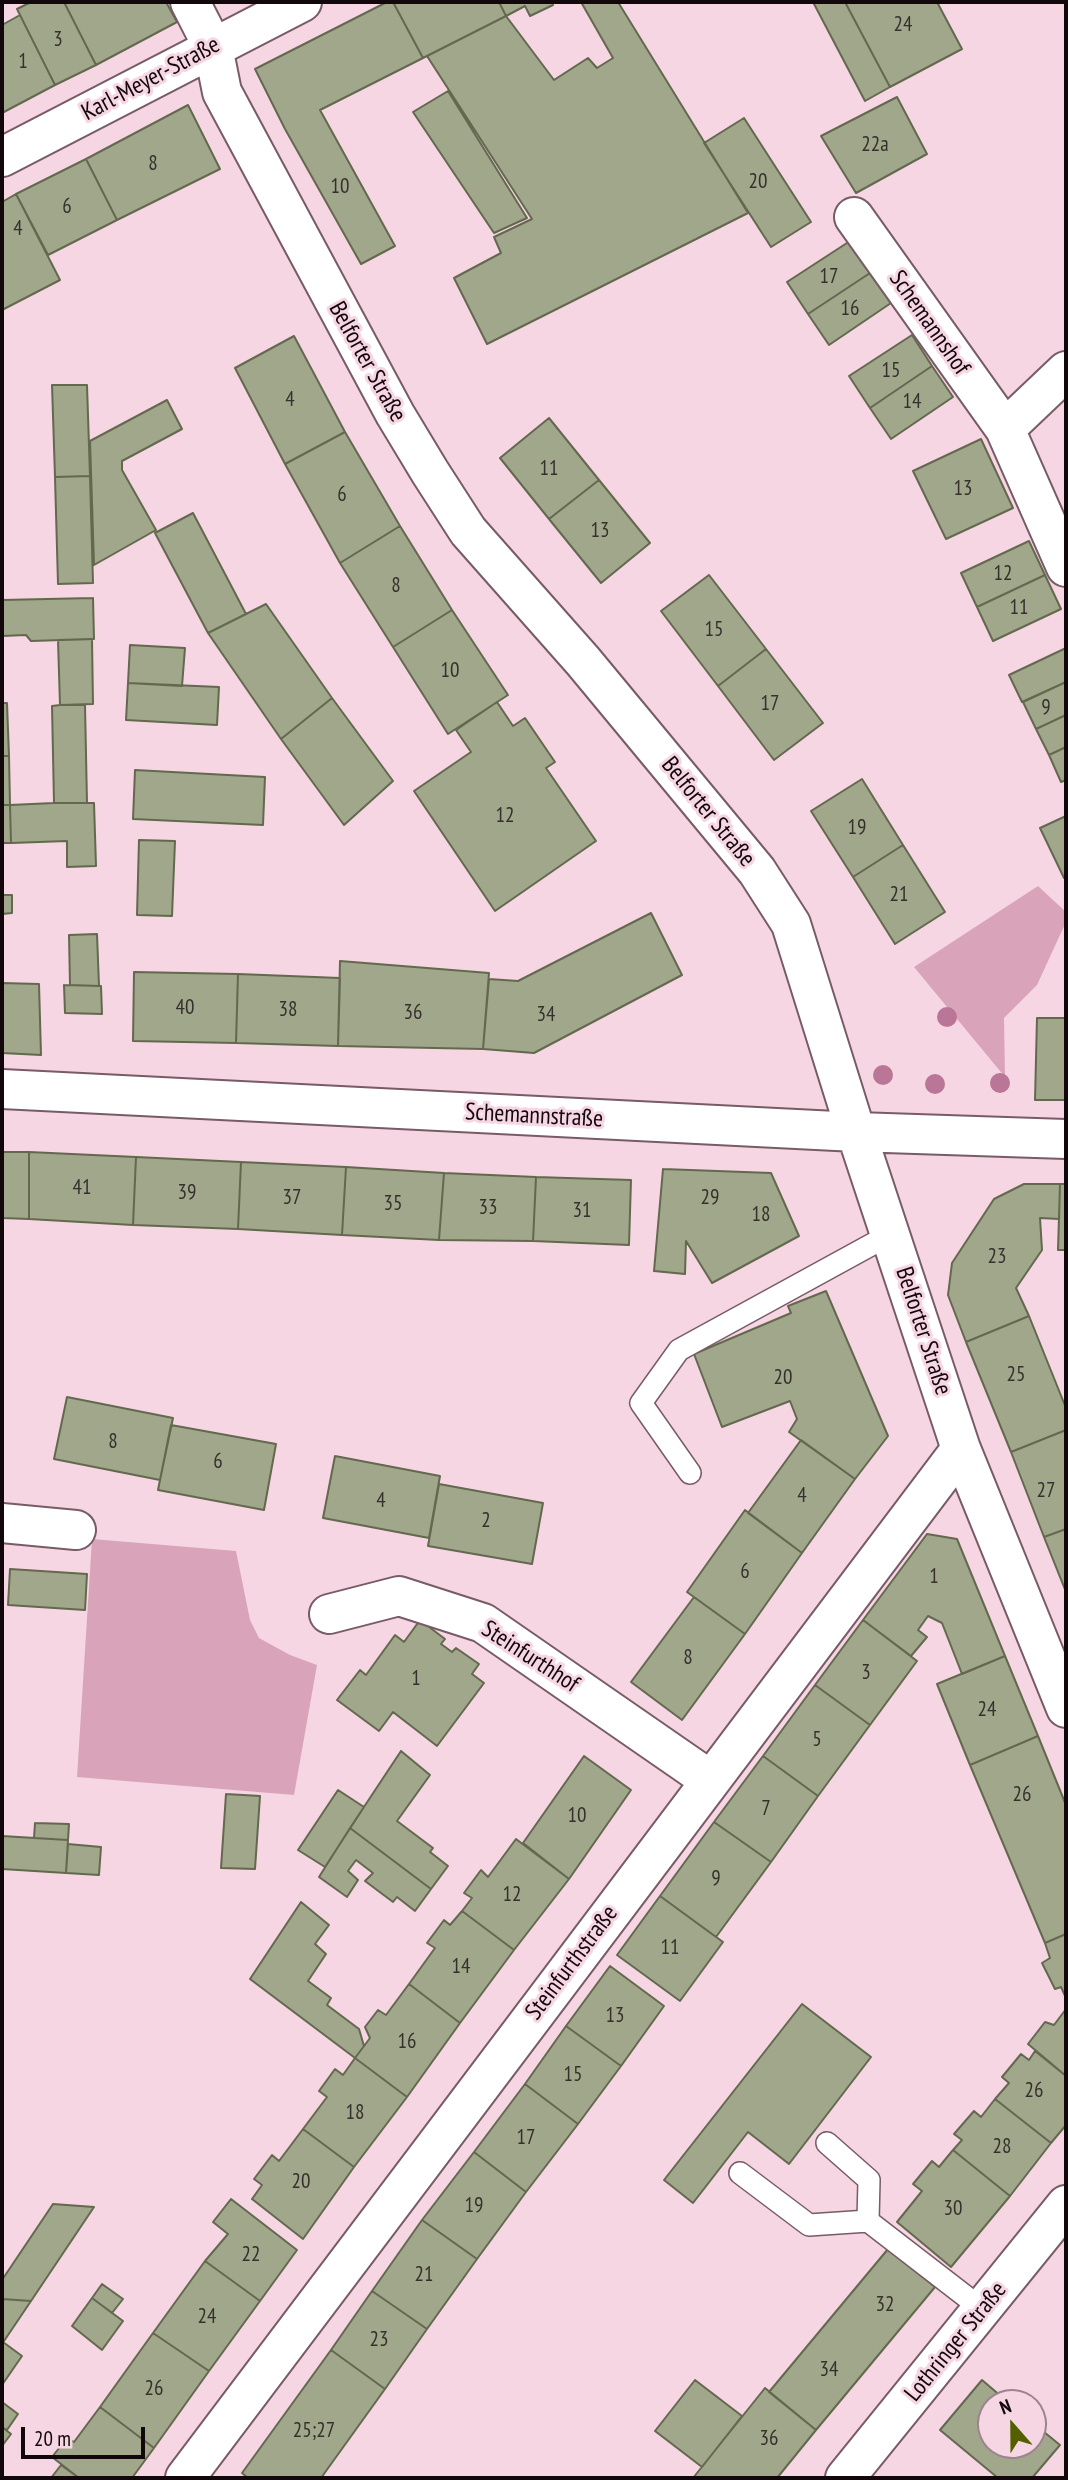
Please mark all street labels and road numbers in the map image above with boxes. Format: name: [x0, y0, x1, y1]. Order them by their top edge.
street label: Karl-Meyer-Straße: [77, 31, 225, 127]
street label: Schemannshof: [883, 265, 975, 381]
street label: Belforter Straße: [322, 297, 412, 427]
street label: Belforter Straße: [655, 751, 761, 873]
street label: Schemannstraße: [464, 1098, 604, 1134]
street label: Belforter Straße: [889, 1263, 957, 1399]
street label: Steinfurthhof: [476, 1615, 584, 1699]
street label: Steinfurthstraße: [520, 1900, 624, 2026]
street label: Lothringer Straße: [899, 2276, 1013, 2408]

